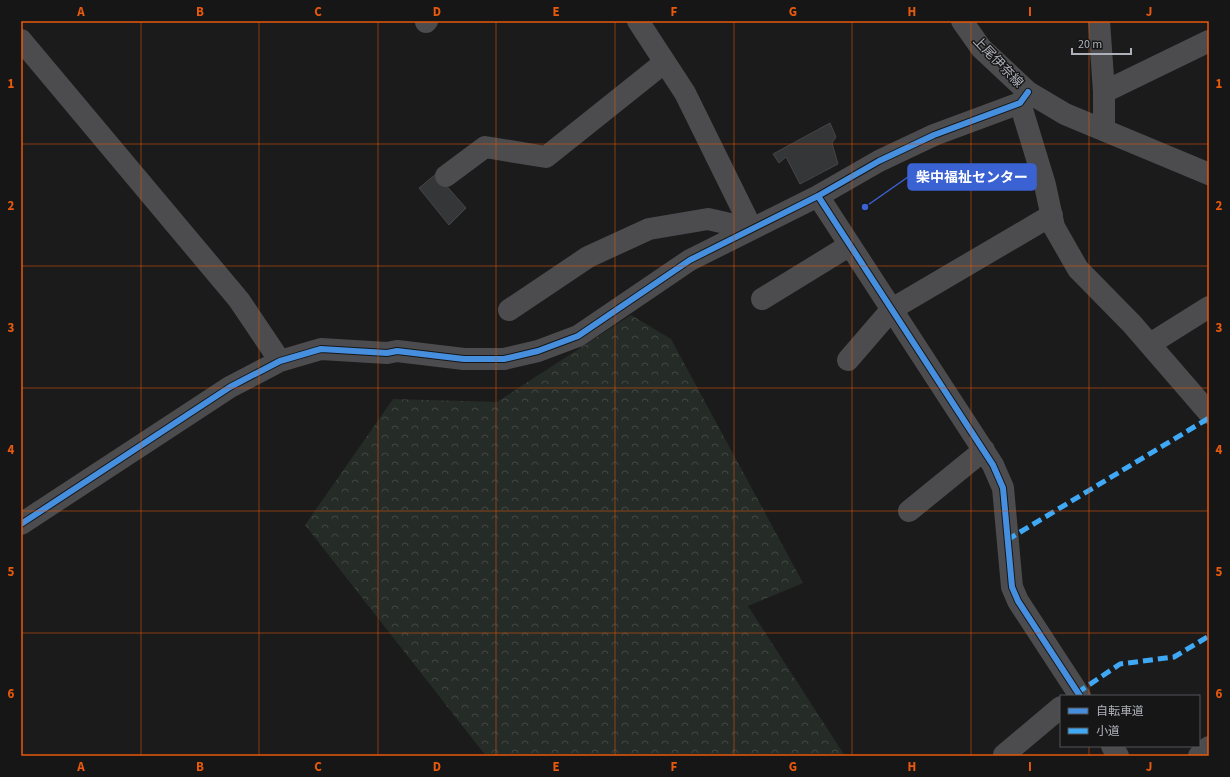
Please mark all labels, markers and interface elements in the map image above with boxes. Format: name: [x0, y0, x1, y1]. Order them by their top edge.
text: A: [76, 3, 85, 21]
text: B: [196, 3, 204, 21]
text: C: [314, 3, 322, 21]
text: D: [433, 3, 441, 21]
text: E: [552, 3, 560, 21]
text: F: [671, 3, 678, 21]
text: G: [789, 3, 797, 21]
text: H: [908, 3, 916, 21]
text: I: [1028, 3, 1032, 21]
text: J: [1146, 3, 1152, 21]
scale bar: [1072, 30, 1131, 56]
street label: 上尾伊奈線: [969, 32, 1027, 92]
text: 20 m: [1078, 36, 1102, 53]
text: 1: [8, 75, 15, 93]
text: 1: [1216, 75, 1223, 93]
callout: 柴中福祉センター: [908, 164, 1036, 190]
text: 柴中福祉センター: [916, 168, 1028, 188]
text: 2: [8, 197, 15, 215]
text: 2: [1216, 197, 1223, 215]
text: 3: [8, 319, 15, 337]
text: 3: [1216, 319, 1223, 337]
text: 4: [8, 441, 15, 459]
text: 4: [1216, 441, 1223, 459]
text: 5: [8, 563, 15, 581]
text: 5: [1216, 563, 1223, 581]
text: 6: [8, 685, 15, 703]
text: 6: [1216, 685, 1223, 703]
legend: [1060, 695, 1200, 747]
text: 自転車道: [1096, 703, 1144, 720]
text: 小道: [1096, 723, 1120, 740]
text: A: [76, 758, 85, 776]
text: B: [196, 758, 204, 776]
text: C: [314, 758, 322, 776]
text: D: [433, 758, 441, 776]
text: E: [552, 758, 560, 776]
text: F: [671, 758, 678, 776]
text: G: [789, 758, 797, 776]
text: H: [908, 758, 916, 776]
text: I: [1028, 758, 1032, 776]
text: J: [1146, 758, 1152, 776]

